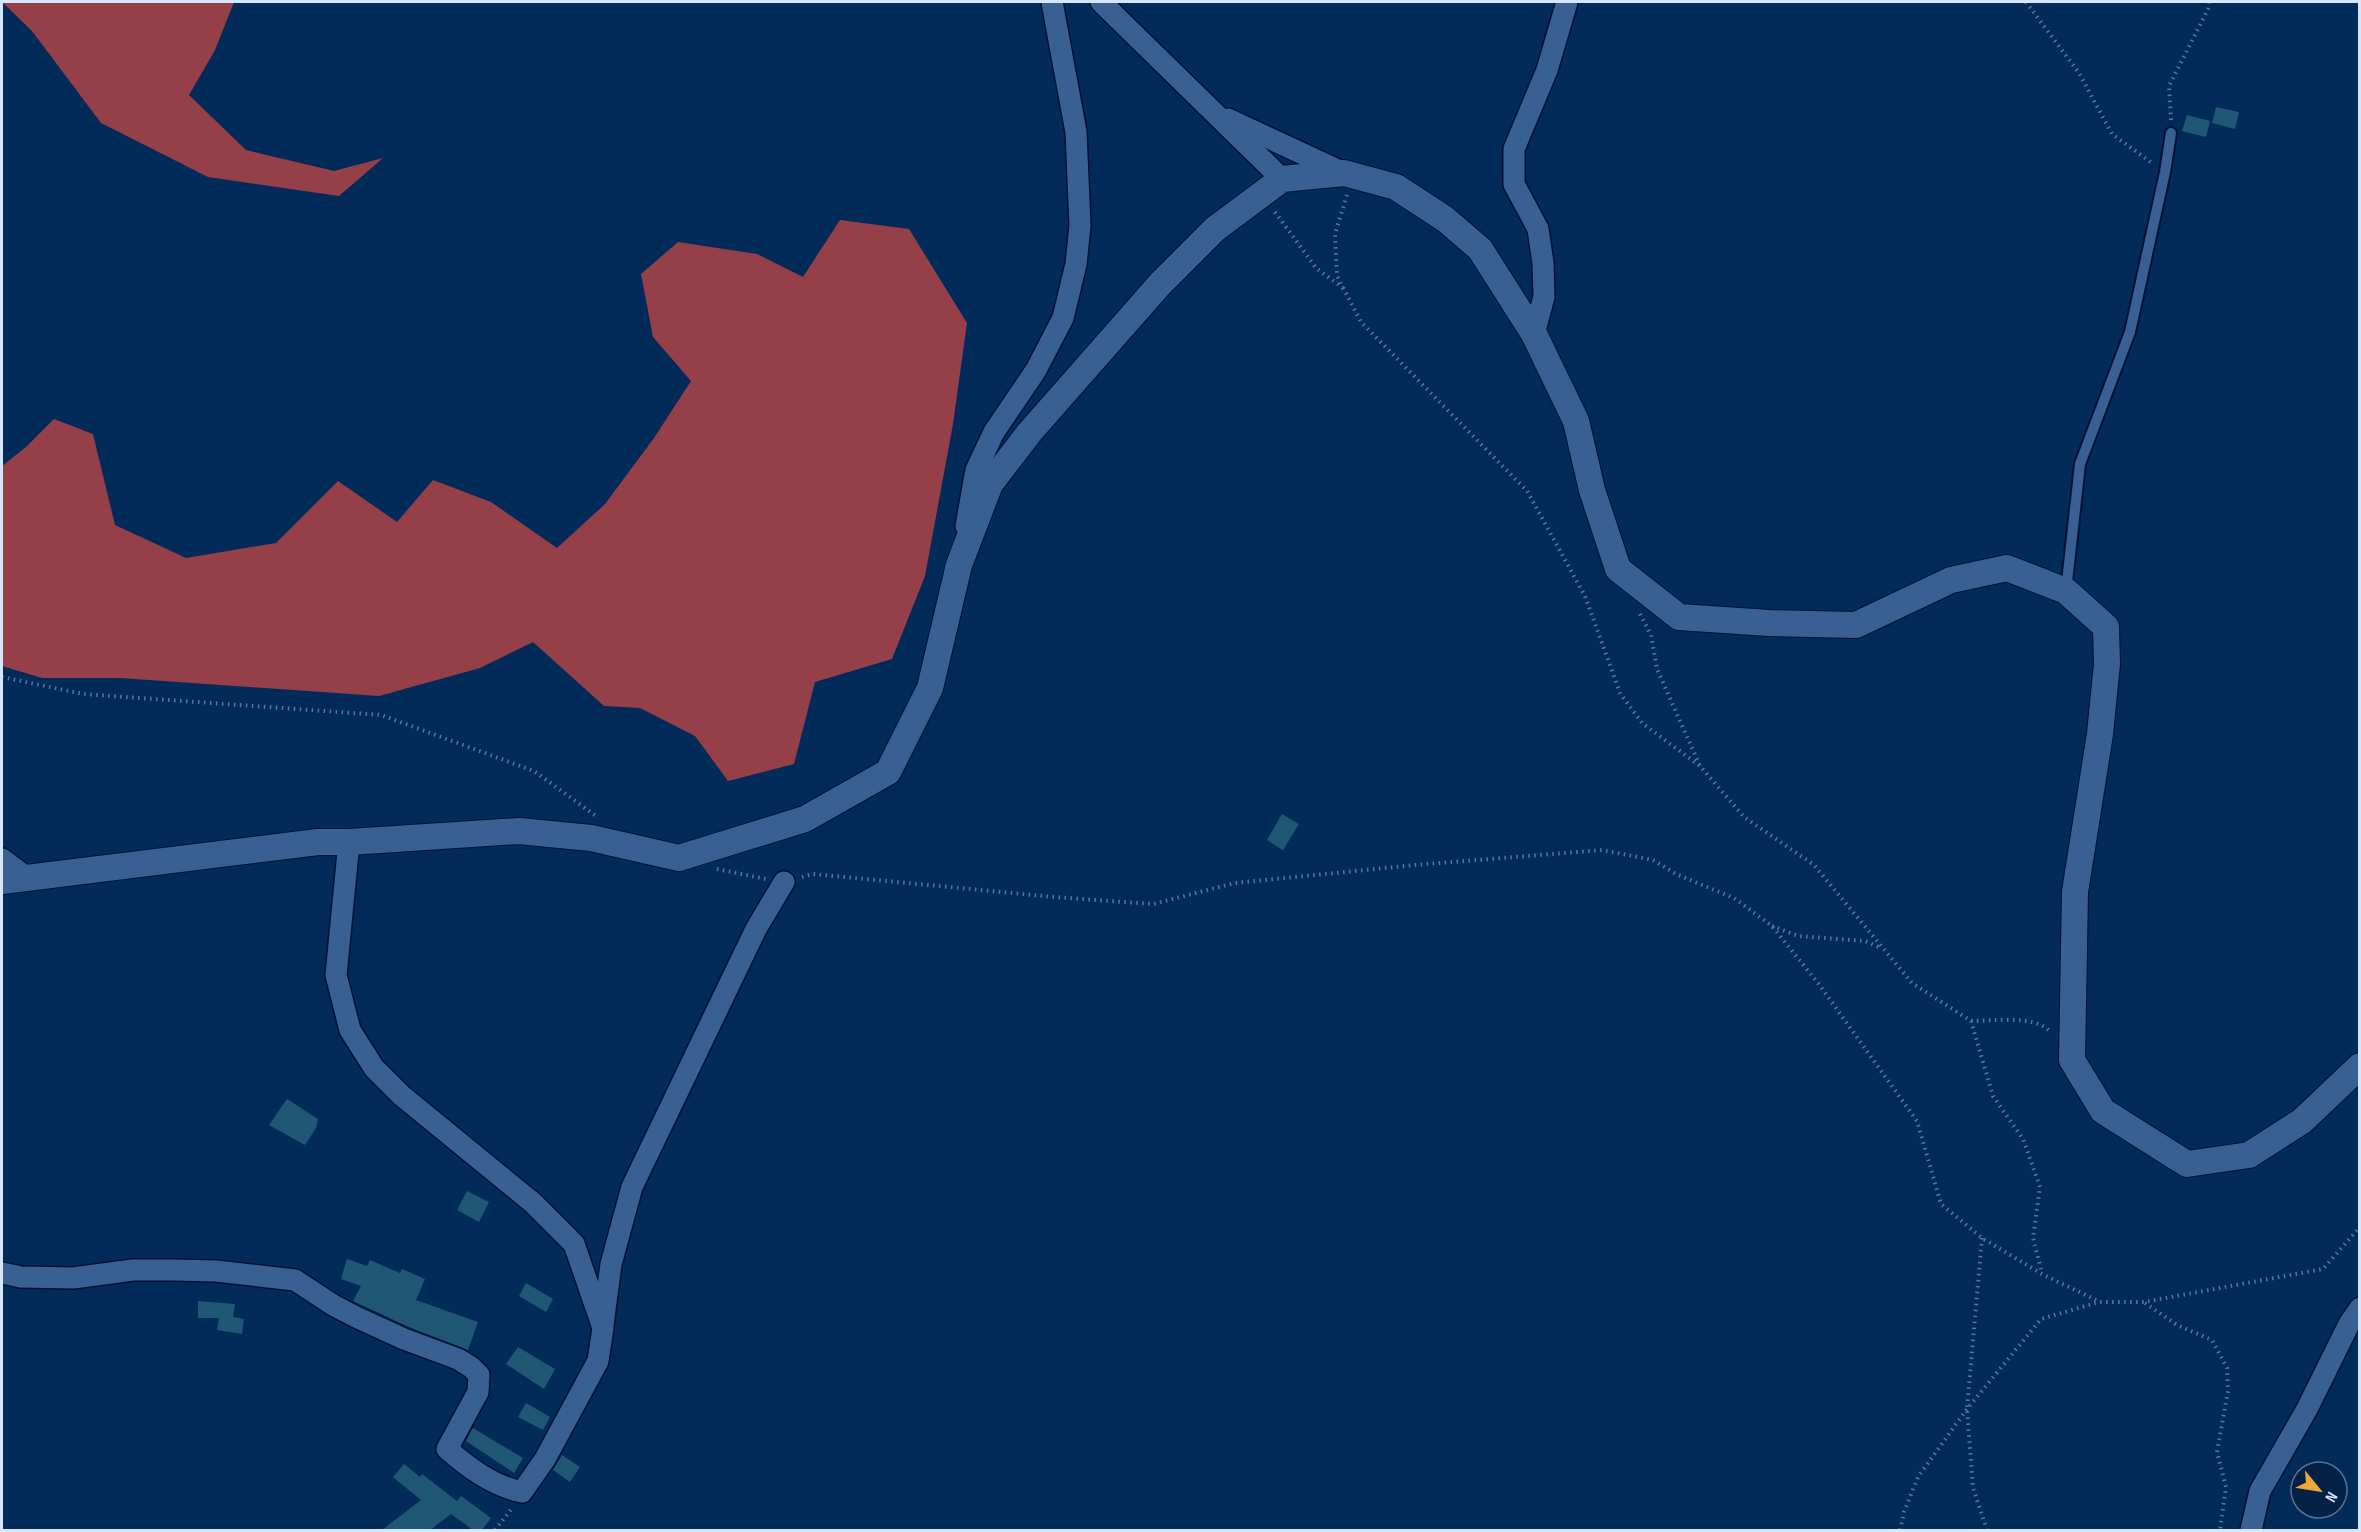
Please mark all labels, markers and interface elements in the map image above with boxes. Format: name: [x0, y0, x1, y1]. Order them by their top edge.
north arrow: [2289, 1460, 2349, 1520]
text: N: [2320, 1488, 2341, 1505]

